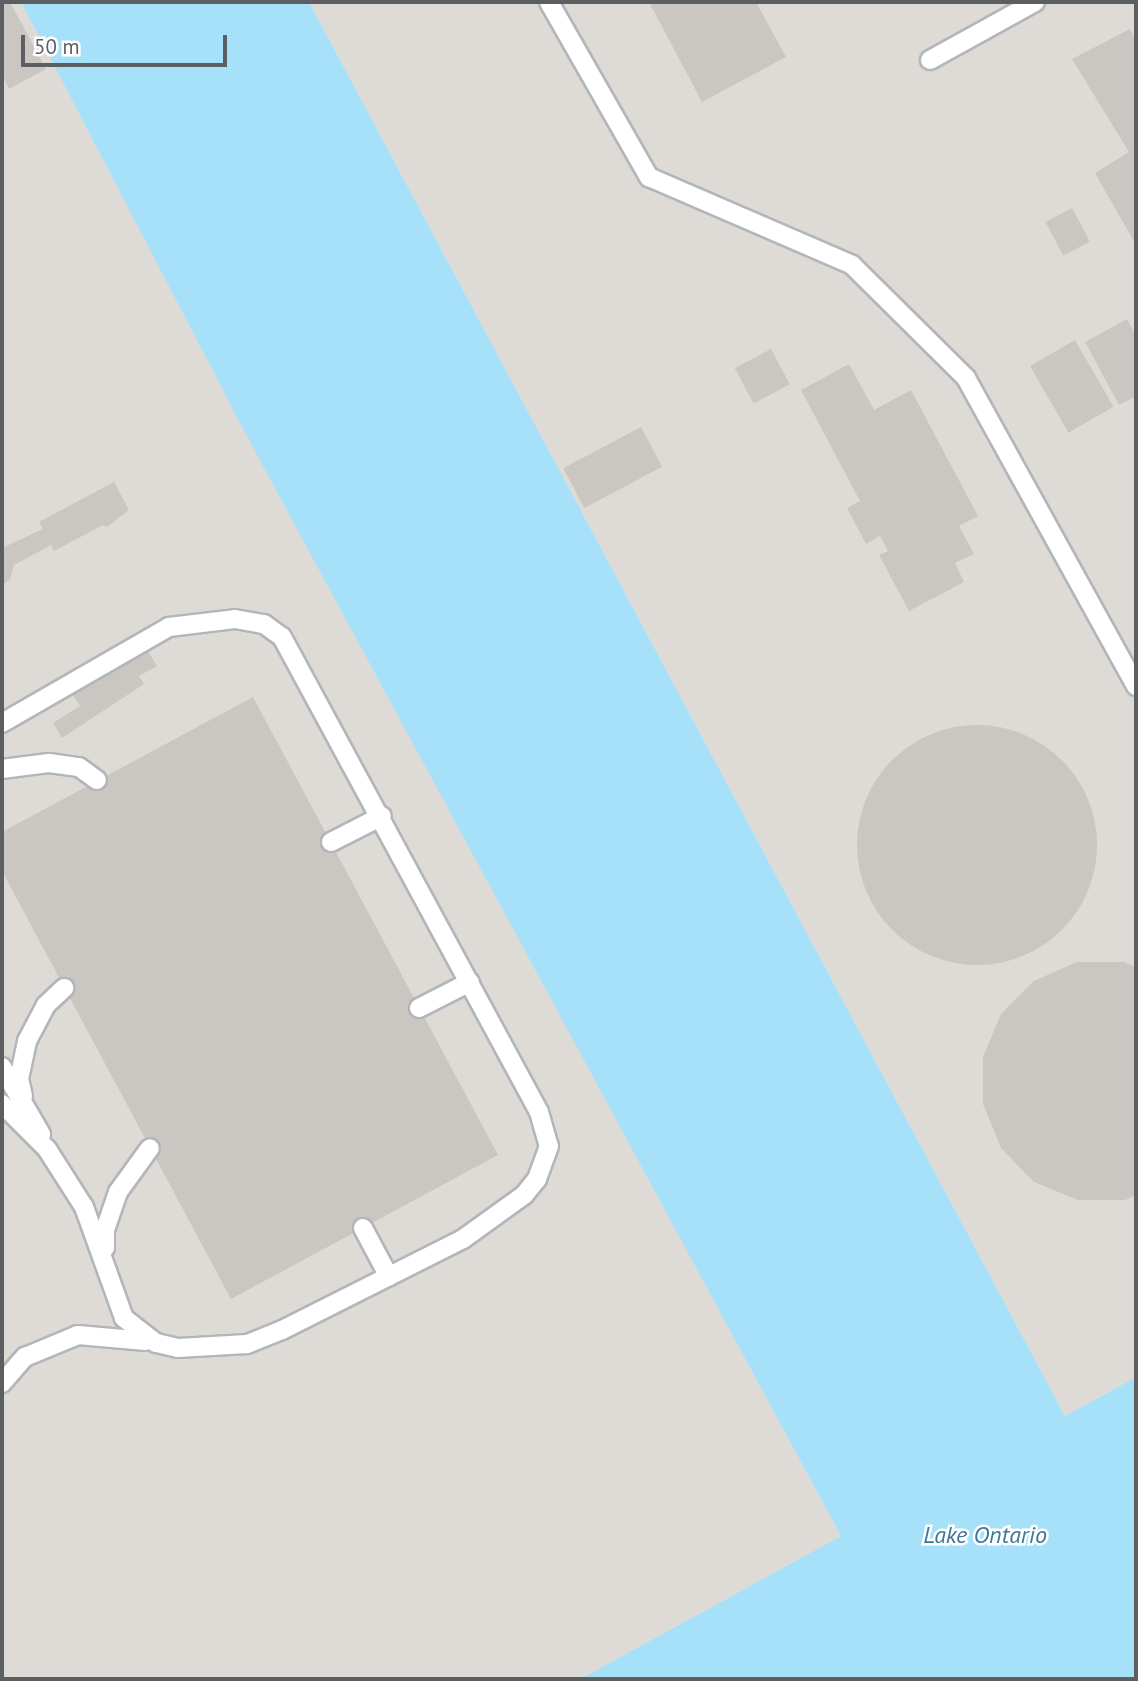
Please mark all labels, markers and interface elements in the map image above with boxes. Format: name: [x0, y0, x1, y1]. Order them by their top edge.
scale bar: [24, 21, 231, 65]
text: 50 m: [34, 33, 80, 60]
water label: Lake Ontario: [923, 1521, 1047, 1549]

